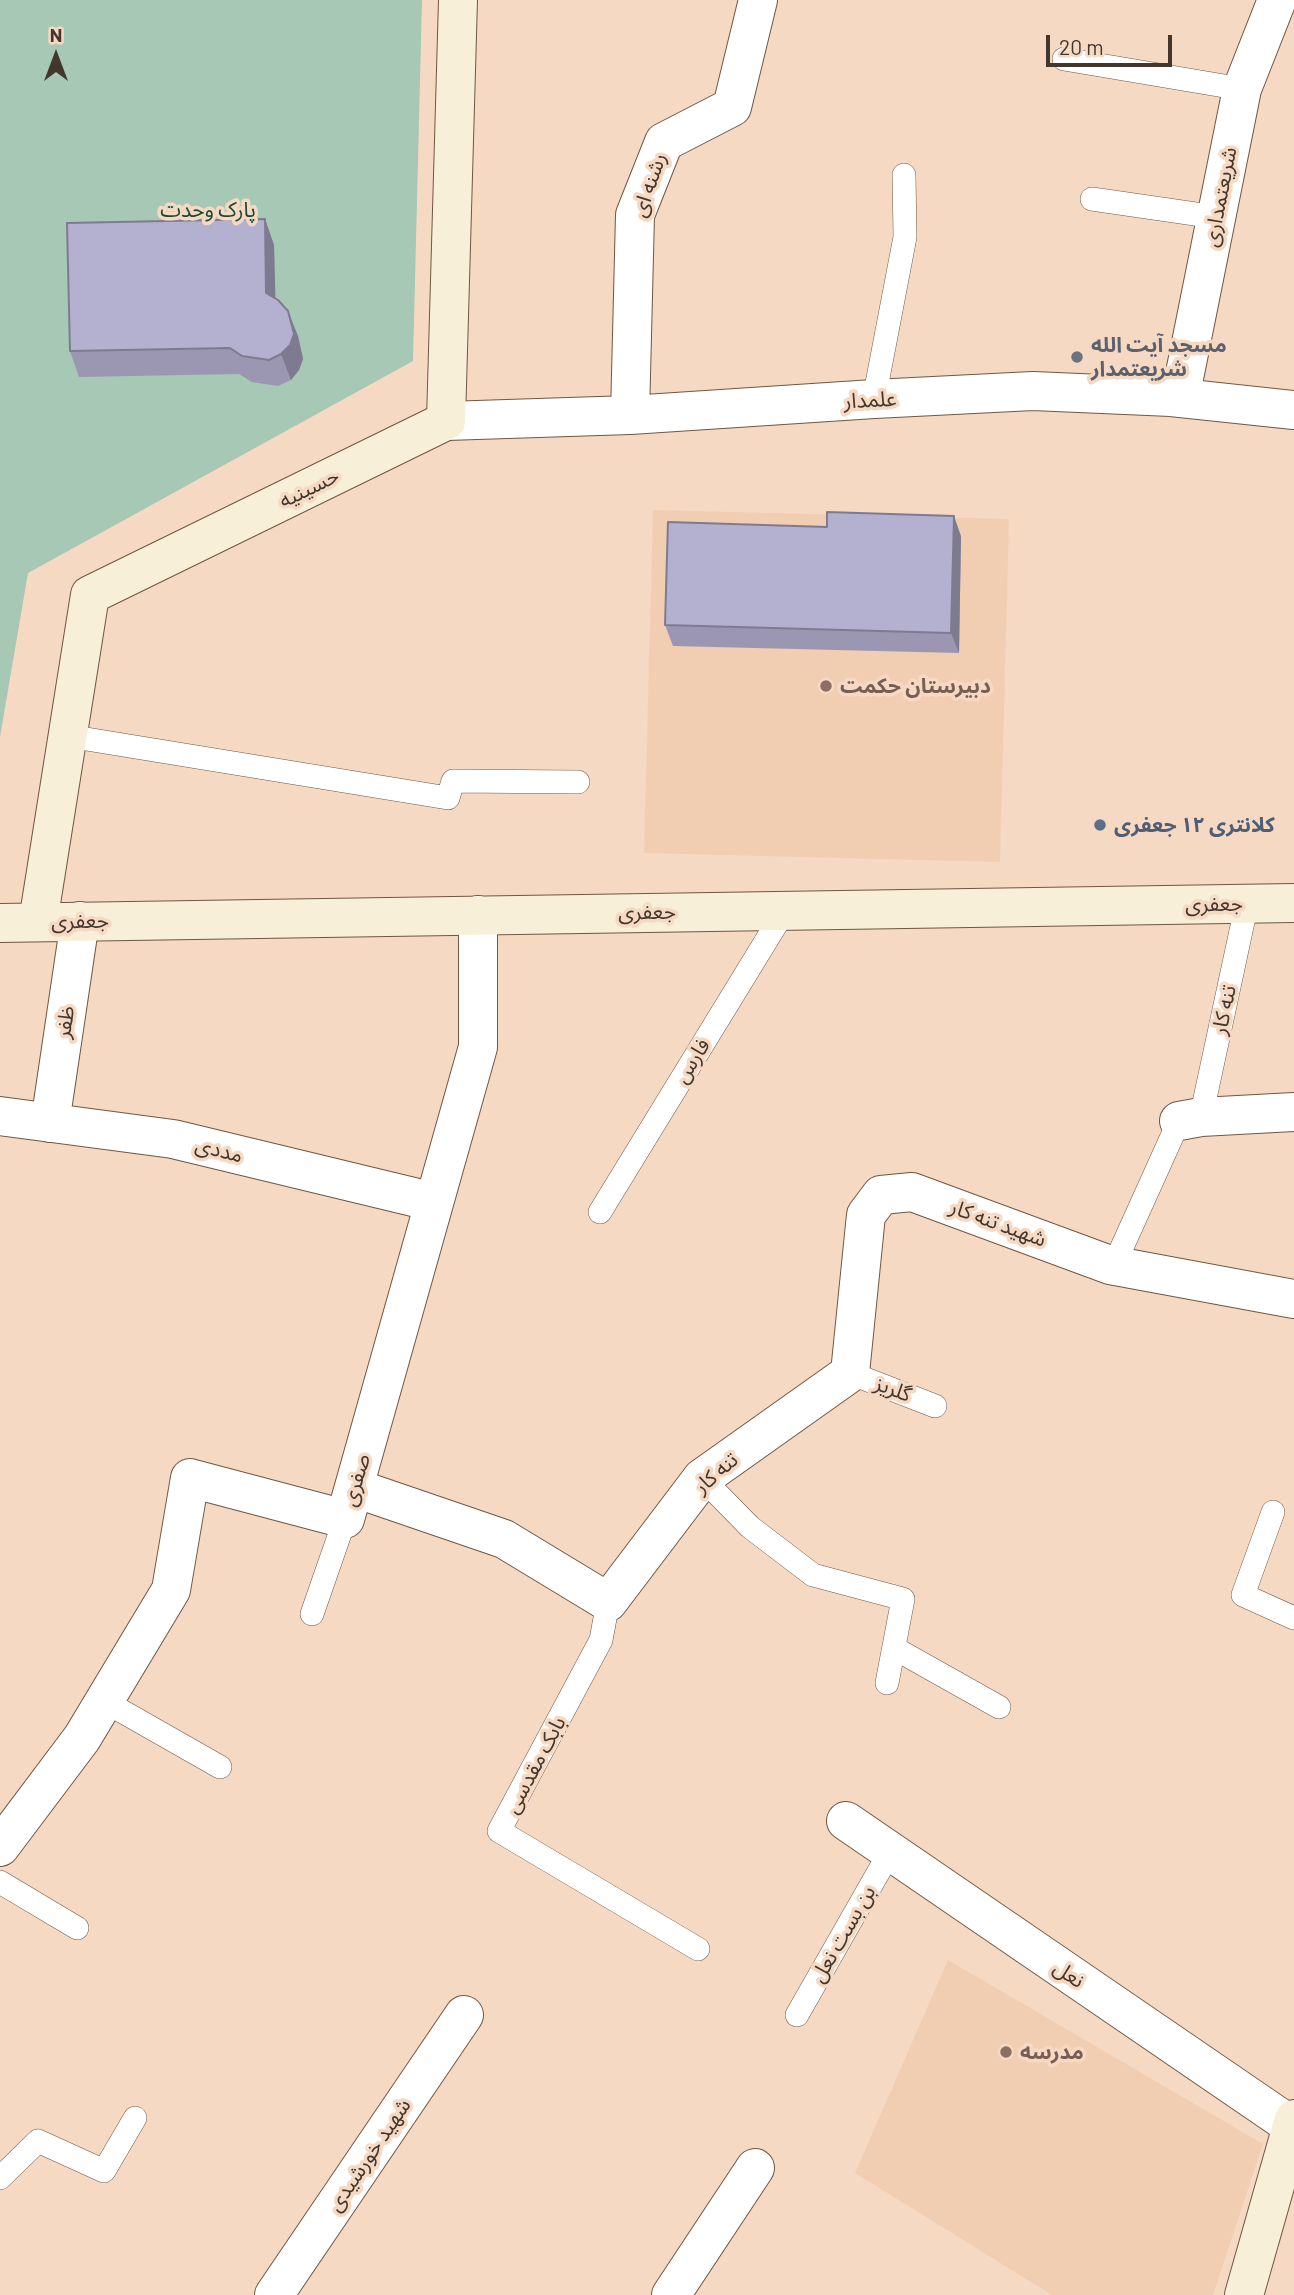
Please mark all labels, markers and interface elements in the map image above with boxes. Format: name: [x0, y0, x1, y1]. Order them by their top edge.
north arrow: [21, 21, 91, 91]
scale bar: [1049, 21, 1175, 65]
text: N: [50, 23, 62, 46]
text: 20 m: [1059, 34, 1104, 59]
street label: شریعتمداری: [1198, 145, 1242, 249]
street label: رشنه ای: [626, 150, 672, 220]
park label: پارک وحدت: [160, 197, 256, 223]
place label: مسجد آیت الله شریعتمدار: [1091, 332, 1227, 382]
marker: مسجد آیت الله شریعتمدار: [1069, 349, 1085, 365]
street label: علمدار: [843, 386, 897, 414]
street label: حسینیه: [275, 463, 343, 513]
place label: دبیرستان حکمت: [840, 673, 991, 699]
marker: دبیرستان حکمت: [818, 678, 834, 694]
place label: کلانتری ۱۲ جعفری: [1114, 812, 1275, 838]
marker: کلانتری ۱۲ جعفری: [1092, 817, 1108, 833]
street label: جعفری: [1185, 891, 1243, 917]
street label: جعفری: [618, 899, 676, 925]
street label: جعفری: [51, 908, 109, 934]
street label: تنه کار: [1206, 983, 1242, 1037]
street label: ظفر: [50, 1004, 80, 1040]
street label: فارس: [669, 1034, 715, 1088]
street label: مددی: [193, 1132, 245, 1168]
street label: شهید تنه کار: [946, 1194, 1050, 1252]
street label: گلریز: [871, 1371, 915, 1407]
street label: تنه کار: [689, 1447, 743, 1499]
street label: صفری: [336, 1451, 376, 1509]
street label: بابک مقدسی: [499, 1712, 571, 1818]
street label: بن بست نعل: [805, 1881, 881, 1987]
street label: نعل: [1049, 1955, 1089, 1993]
place label: مدرسه: [1020, 2039, 1084, 2065]
marker: مدرسه: [998, 2044, 1014, 2060]
street label: شهید خورشیدی: [322, 2094, 416, 2216]

